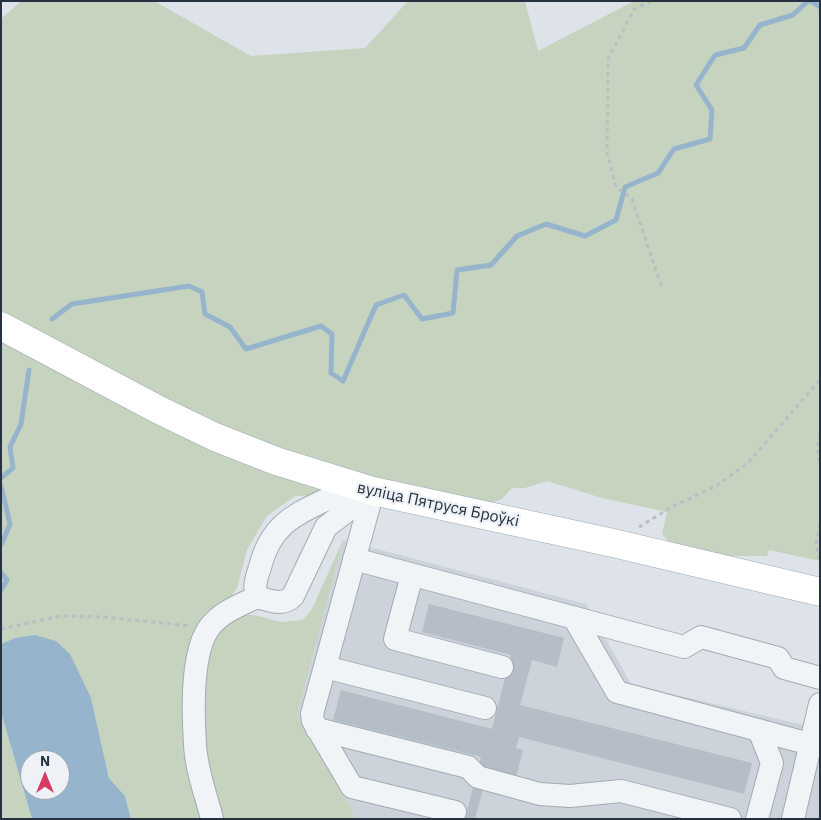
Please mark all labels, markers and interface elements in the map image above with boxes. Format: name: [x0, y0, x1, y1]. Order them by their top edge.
street label: вуліца Пятруся Броўкі: [355, 478, 521, 532]
north arrow: [20, 750, 70, 800]
text: N: [40, 752, 50, 770]

